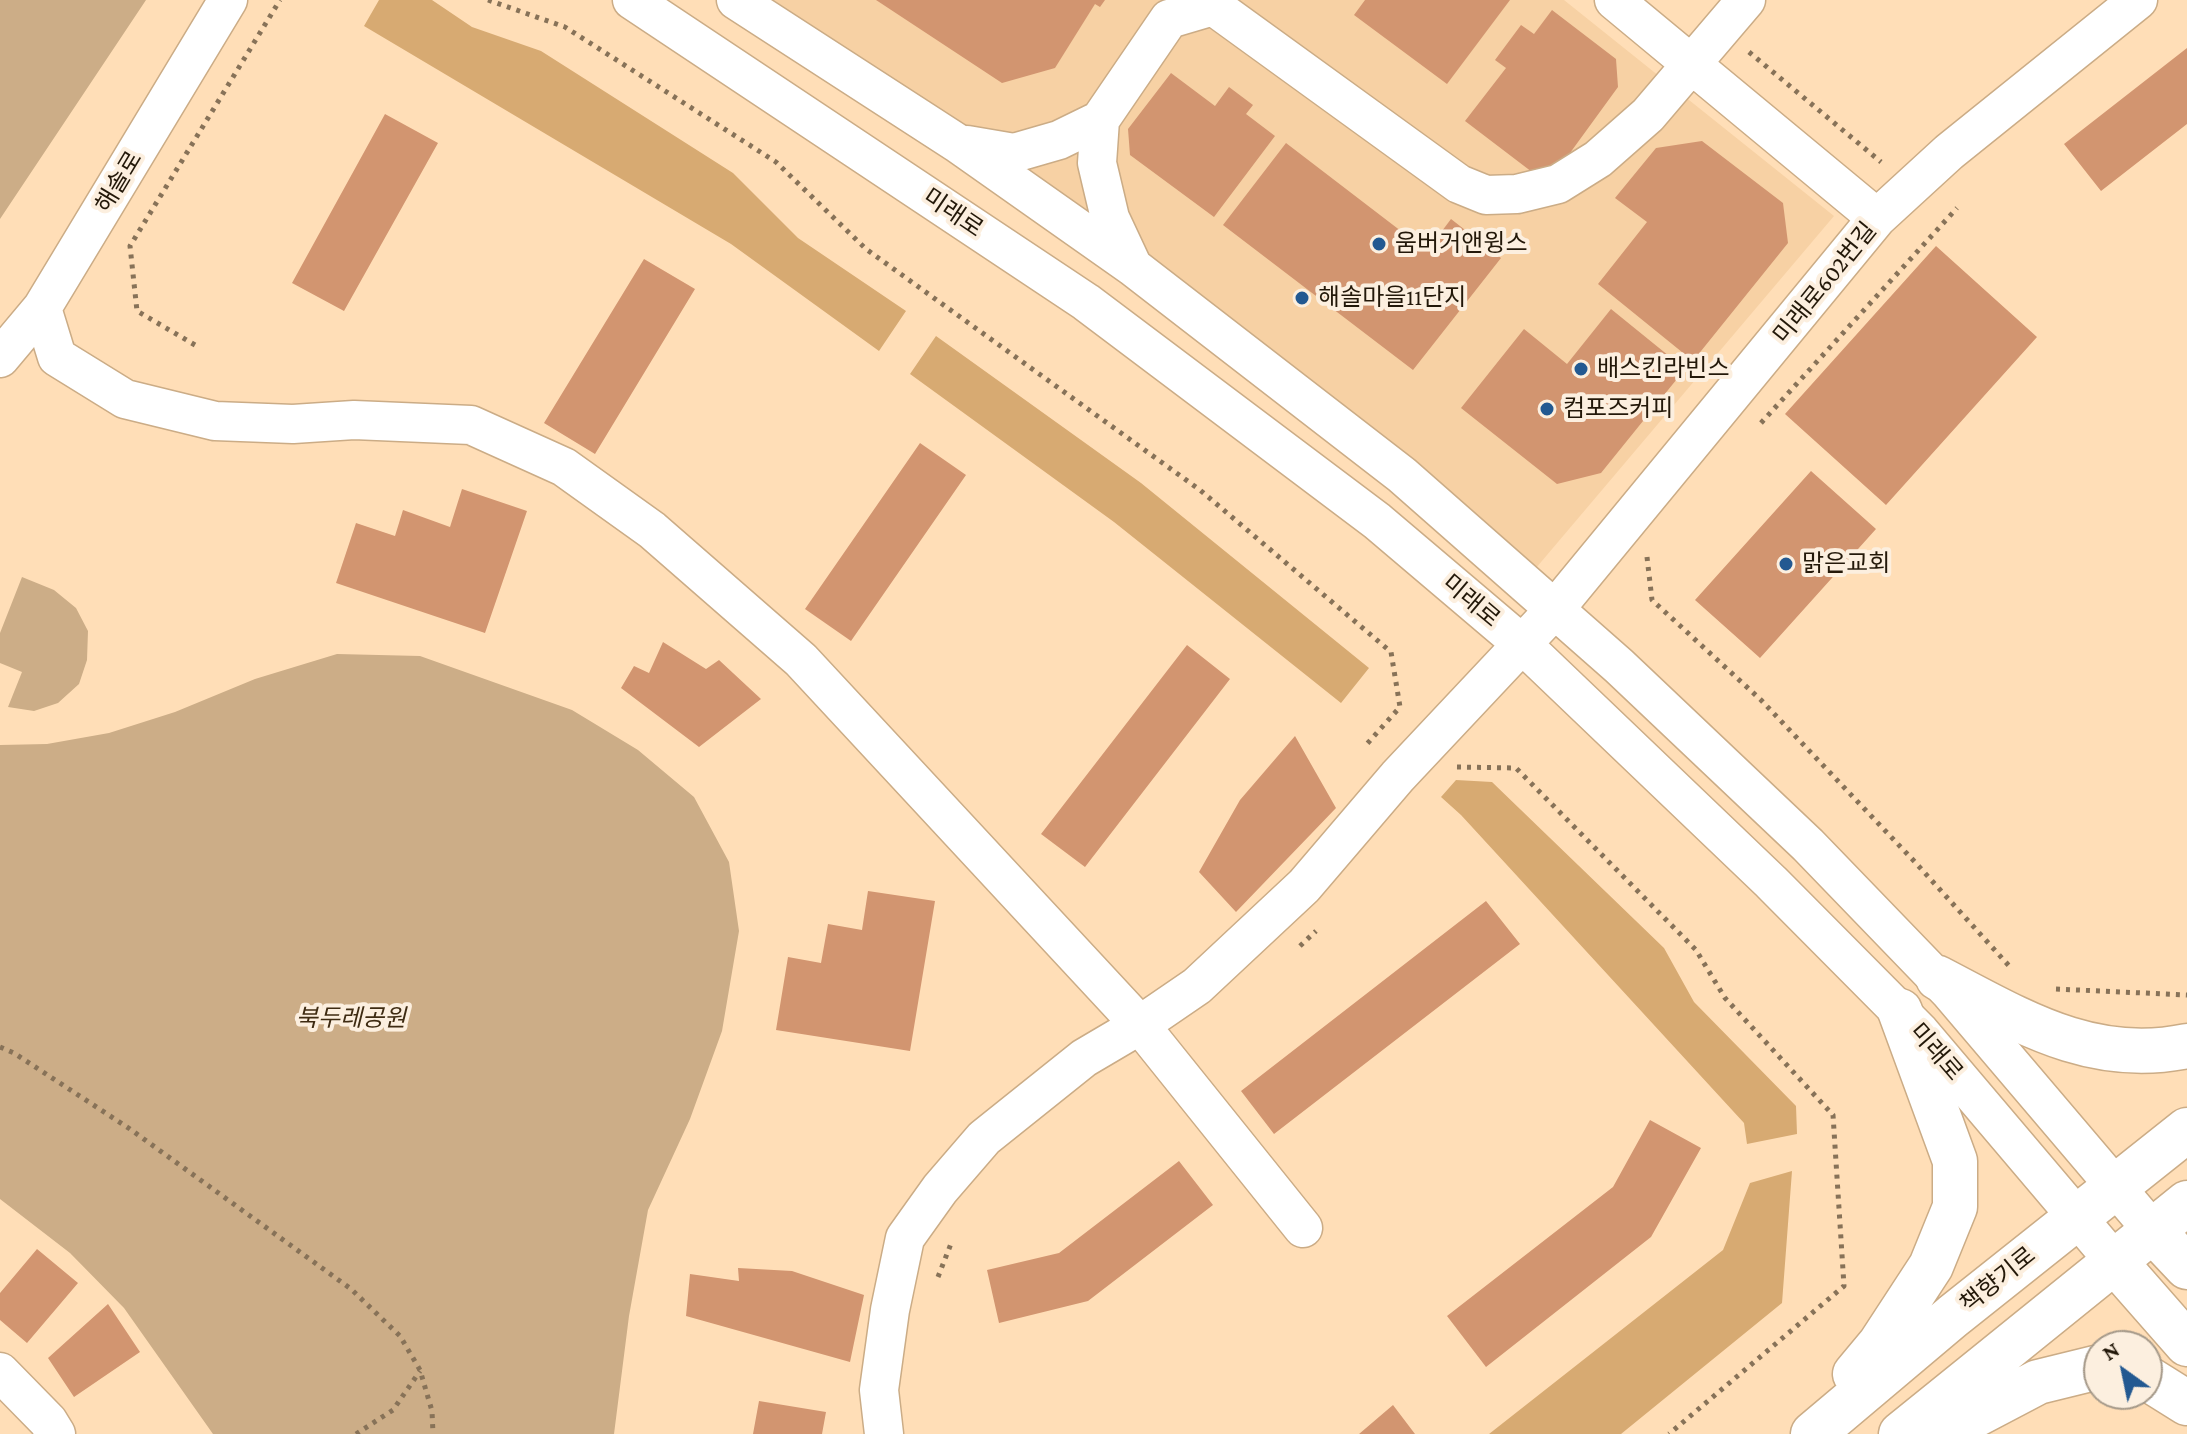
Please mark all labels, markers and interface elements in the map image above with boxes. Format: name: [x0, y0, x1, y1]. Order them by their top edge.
street label: 해솔로: [90, 146, 148, 218]
street label: 미래로: [917, 183, 989, 243]
street label: 미래로602번길: [1767, 217, 1883, 349]
place label: 움버거앤윙스: [1395, 230, 1527, 258]
marker: 움버거앤윙스: [1370, 235, 1388, 253]
place label: 해솔마을11단지: [1318, 284, 1466, 312]
marker: 해솔마을11단지: [1293, 289, 1311, 307]
place label: 배스킨라빈스: [1597, 355, 1729, 383]
marker: 배스킨라빈스: [1572, 360, 1590, 378]
place label: 컴포즈커피: [1563, 395, 1673, 423]
marker: 컴포즈커피: [1538, 400, 1556, 418]
place label: 맑은교회: [1802, 550, 1890, 578]
marker: 맑은교회: [1777, 555, 1795, 573]
street label: 미래로: [1436, 569, 1506, 633]
park label: 북두레공원: [296, 1005, 406, 1033]
street label: 미래로: [1903, 1018, 1969, 1086]
street label: 책향기로: [1955, 1241, 2041, 1319]
north arrow: [2083, 1330, 2163, 1410]
text: N: [2098, 1337, 2124, 1366]

